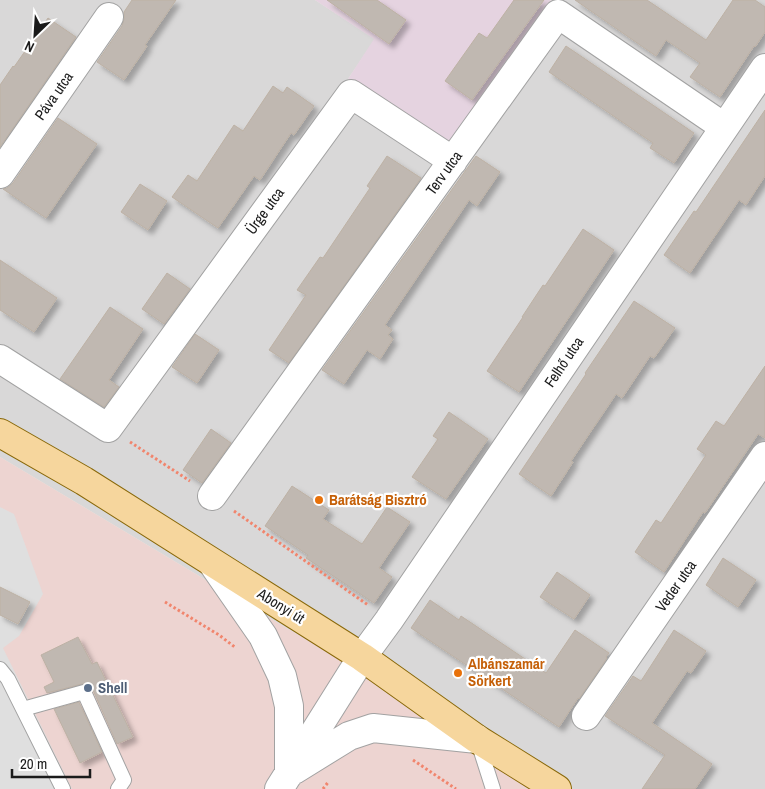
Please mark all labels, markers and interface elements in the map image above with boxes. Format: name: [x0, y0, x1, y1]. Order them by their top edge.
north arrow: [10, 10, 60, 60]
text: N: [22, 37, 37, 57]
street label: Páva utca: [29, 67, 78, 124]
street label: Terv utca: [420, 146, 467, 199]
street label: Ürge utca: [240, 183, 289, 238]
street label: Felhő utca: [539, 332, 588, 391]
place label: Barátság Bisztró: [329, 489, 427, 510]
marker: Barátság Bisztró: [313, 494, 325, 506]
street label: Veder utca: [650, 555, 701, 616]
street label: Abonyi út: [253, 582, 309, 629]
place label: Albánszamár Sörkert: [468, 653, 545, 691]
marker: Albánszamár Sörkert: [452, 667, 464, 679]
place label: Shell: [98, 677, 127, 698]
marker: Shell: [82, 682, 94, 694]
scale bar: [12, 746, 90, 778]
text: 20 m: [20, 753, 47, 774]

